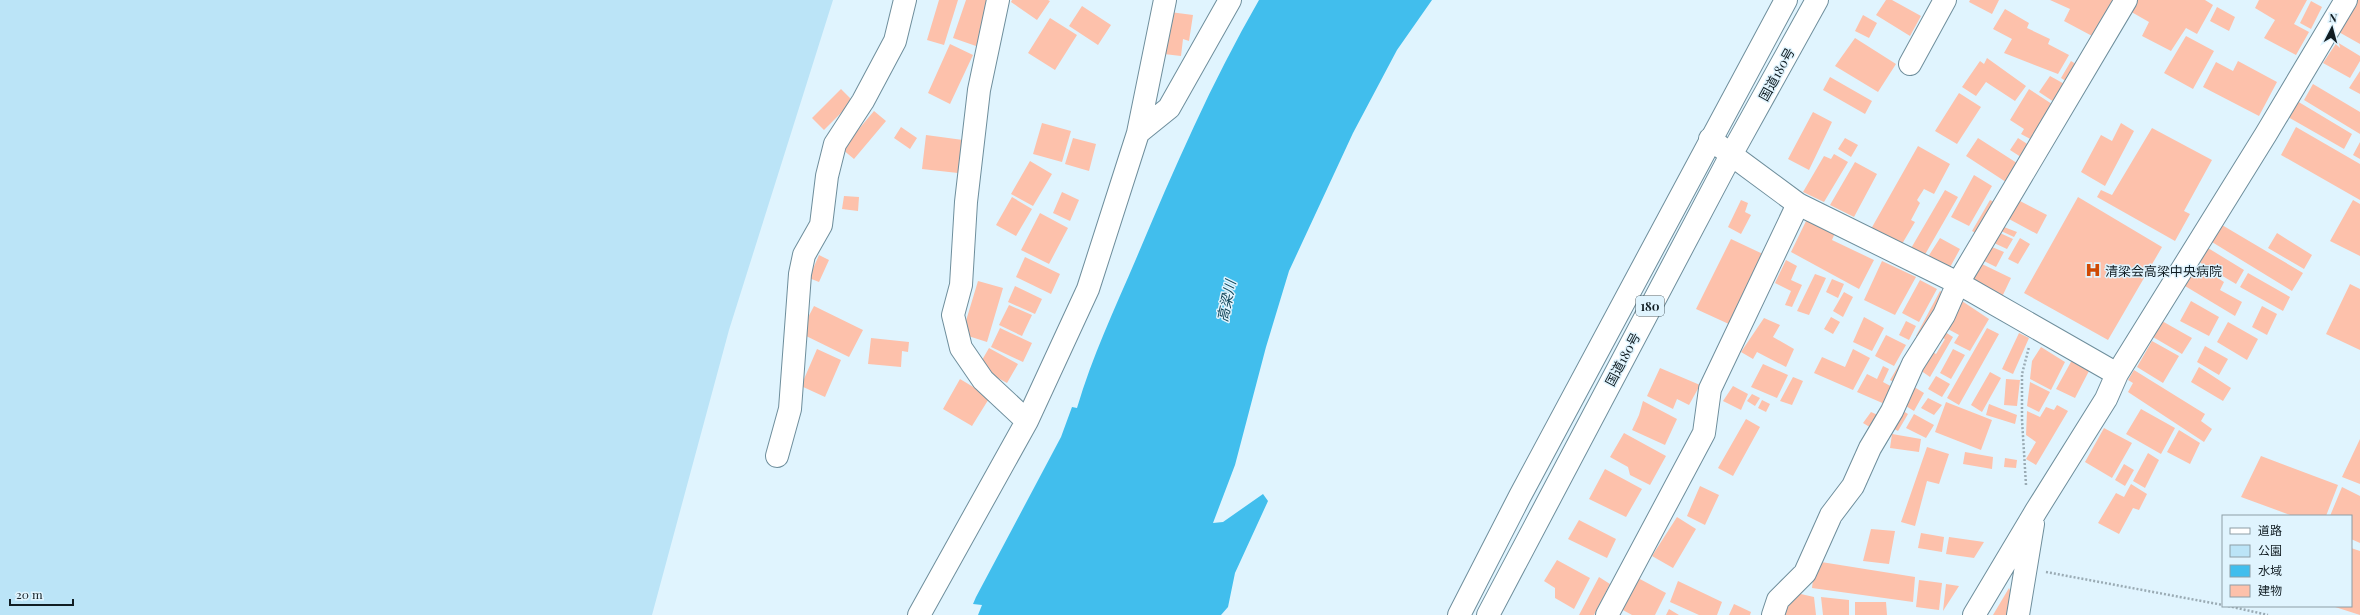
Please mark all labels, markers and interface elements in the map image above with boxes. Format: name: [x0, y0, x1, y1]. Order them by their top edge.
north arrow: [2312, 8, 2352, 48]
text: N: [2328, 10, 2338, 25]
street label: 国道180号: [1754, 44, 1798, 104]
hospital icon: 清梁会高梁中央病院: [2084, 261, 2102, 279]
place label: 清梁会高梁中央病院: [2105, 262, 2222, 279]
water label: 高梁川: [1212, 277, 1240, 324]
road number: 180: [1636, 296, 1664, 316]
street label: 国道180号: [1601, 329, 1643, 389]
legend: [2222, 515, 2352, 607]
text: 道路: [2258, 522, 2282, 538]
text: 公園: [2258, 542, 2282, 558]
text: 水域: [2258, 562, 2282, 578]
scale bar: [10, 581, 73, 607]
text: 建物: [2258, 582, 2282, 598]
text: 20 m: [16, 586, 43, 602]

